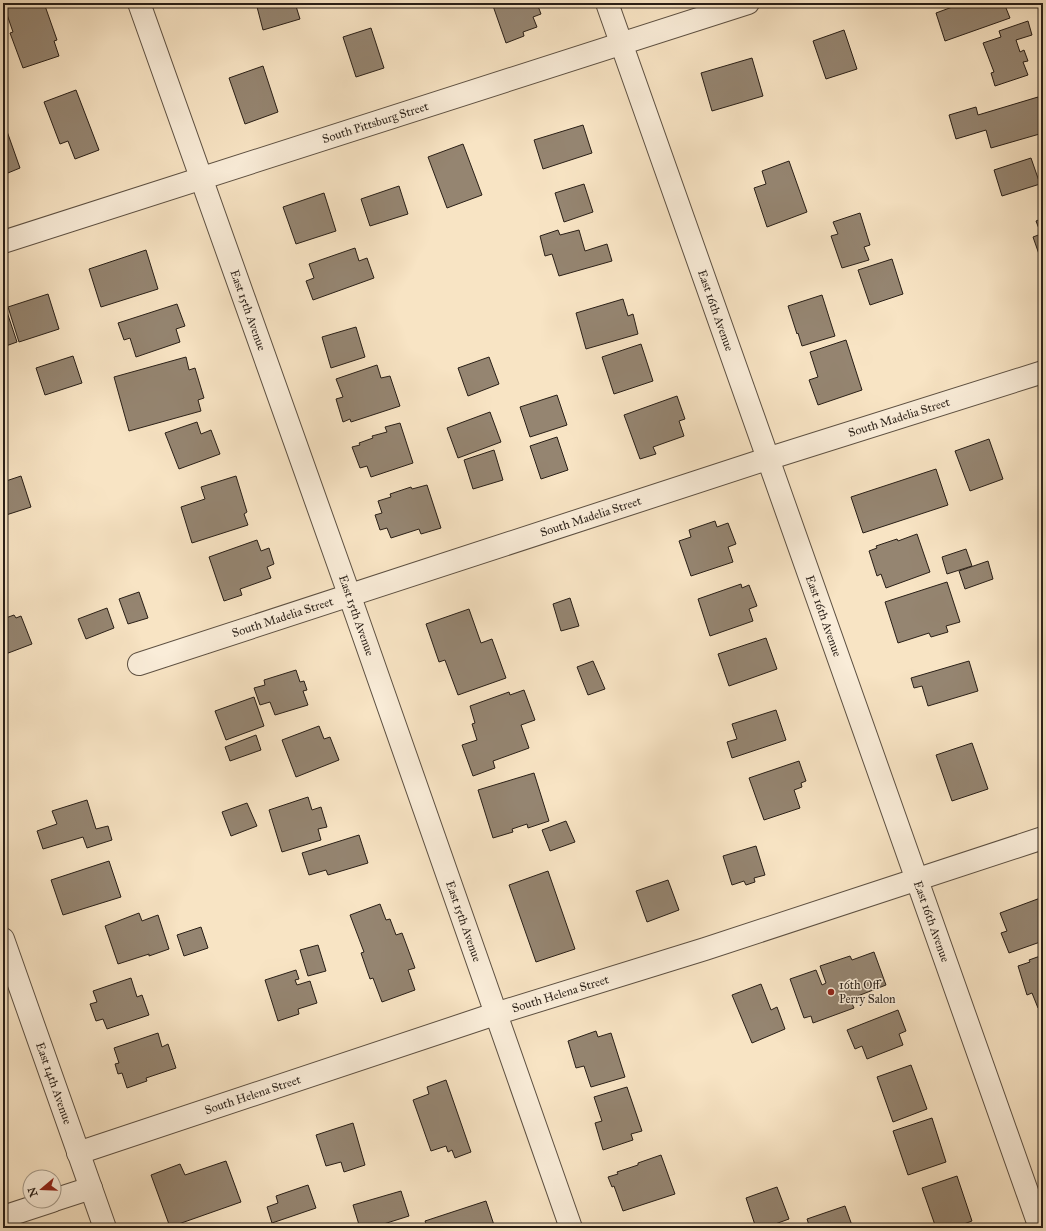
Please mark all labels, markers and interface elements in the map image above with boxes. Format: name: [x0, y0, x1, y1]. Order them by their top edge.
street label: South Pittsburg Street: [320, 99, 431, 146]
street label: East 15th Avenue: [227, 268, 269, 352]
street label: East 16th Avenue: [695, 268, 736, 353]
street label: South Madelia Street: [847, 395, 952, 440]
street label: South Madelia Street: [538, 493, 644, 540]
street label: East 15th Avenue: [336, 573, 377, 658]
street label: East 16th Avenue: [803, 573, 844, 658]
street label: South Madelia Street: [230, 594, 336, 640]
street label: East 15th Avenue: [443, 879, 484, 964]
street label: East 16th Avenue: [911, 879, 952, 964]
street label: South Helena Street: [510, 972, 611, 1015]
place label: 16th Off Perry Salon: [839, 978, 896, 1006]
marker: 16th Off Perry Salon: [826, 987, 836, 997]
street label: East 14th Avenue: [33, 1040, 75, 1126]
street label: South Helena Street: [203, 1072, 303, 1117]
north arrow: [22, 1169, 62, 1209]
text: N: [25, 1185, 41, 1199]

